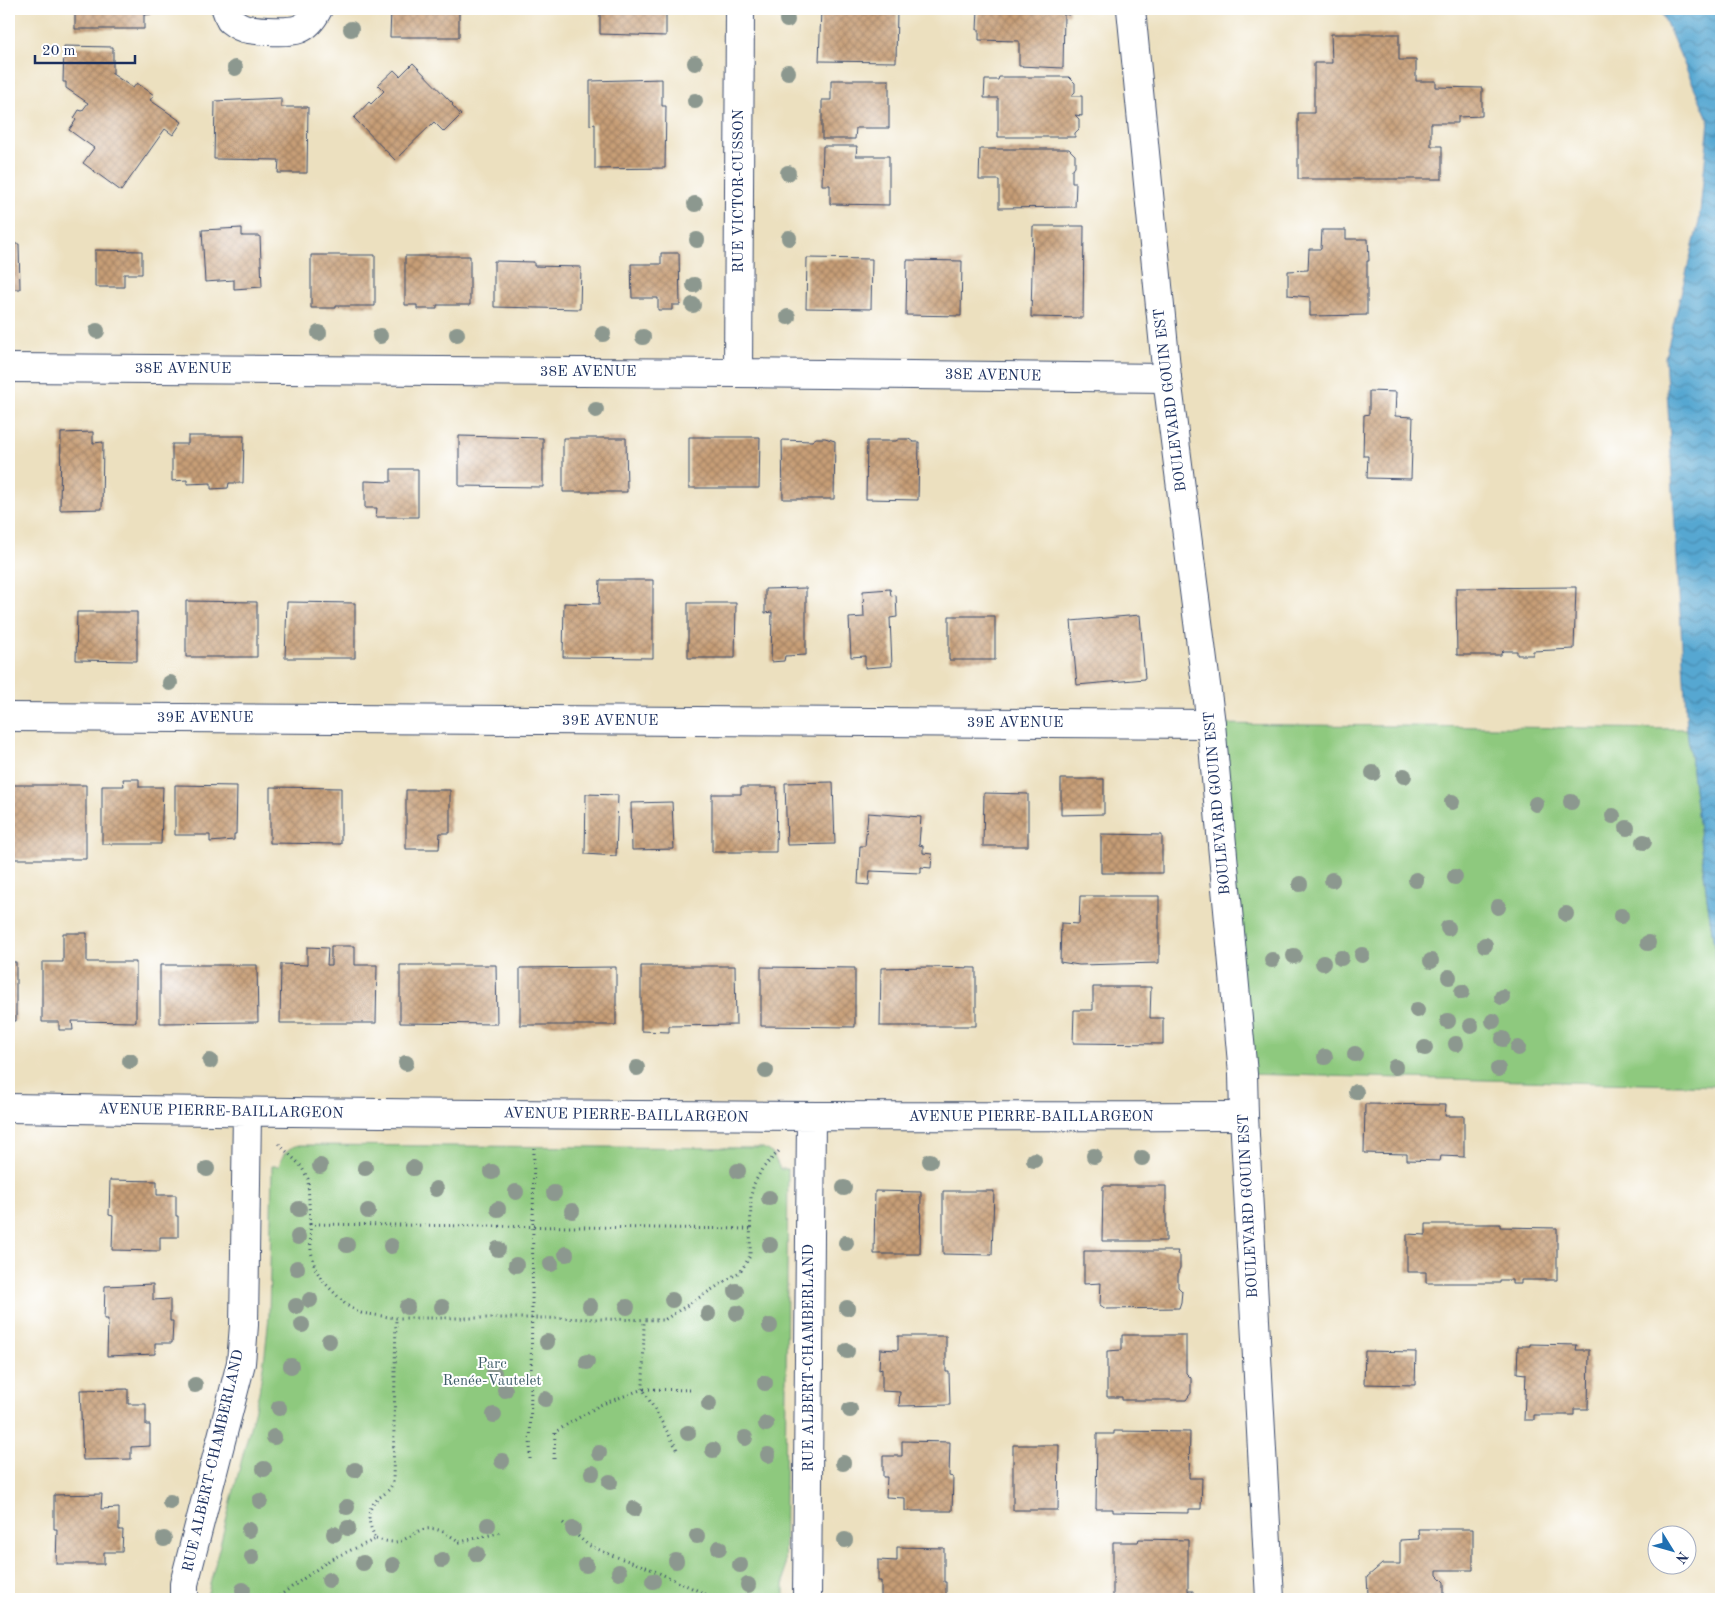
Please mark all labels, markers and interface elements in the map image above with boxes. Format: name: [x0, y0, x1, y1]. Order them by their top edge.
scale bar: [35, 32, 135, 64]
text: 20 m: [42, 44, 76, 59]
street label: RUE VICTOR-CUSSON: [732, 109, 747, 273]
street label: BOULEVARD GOUIN EST: [1152, 307, 1190, 493]
street label: 38E AVENUE: [135, 362, 231, 377]
street label: 38E AVENUE: [540, 365, 636, 380]
street label: 38E AVENUE: [945, 368, 1041, 384]
street label: BOULEVARD GOUIN EST: [1202, 710, 1234, 896]
street label: 39E AVENUE: [157, 711, 253, 726]
street label: 39E AVENUE: [562, 714, 658, 729]
street label: 39E AVENUE: [967, 716, 1063, 731]
street label: AVENUE PIERRE-BAILLARGEON: [98, 1102, 344, 1122]
street label: AVENUE PIERRE-BAILLARGEON: [503, 1106, 749, 1126]
street label: AVENUE PIERRE-BAILLARGEON: [908, 1110, 1154, 1125]
street label: BOULEVARD GOUIN EST: [1237, 1113, 1261, 1299]
street label: RUE ALBERT-CHAMBERLAND: [802, 1244, 817, 1472]
street label: RUE ALBERT-CHAMBERLAND: [181, 1348, 247, 1574]
park label: Parc Renée-Vautelet: [442, 1357, 542, 1389]
north arrow: [1648, 1526, 1698, 1576]
text: N: [1673, 1549, 1690, 1566]

